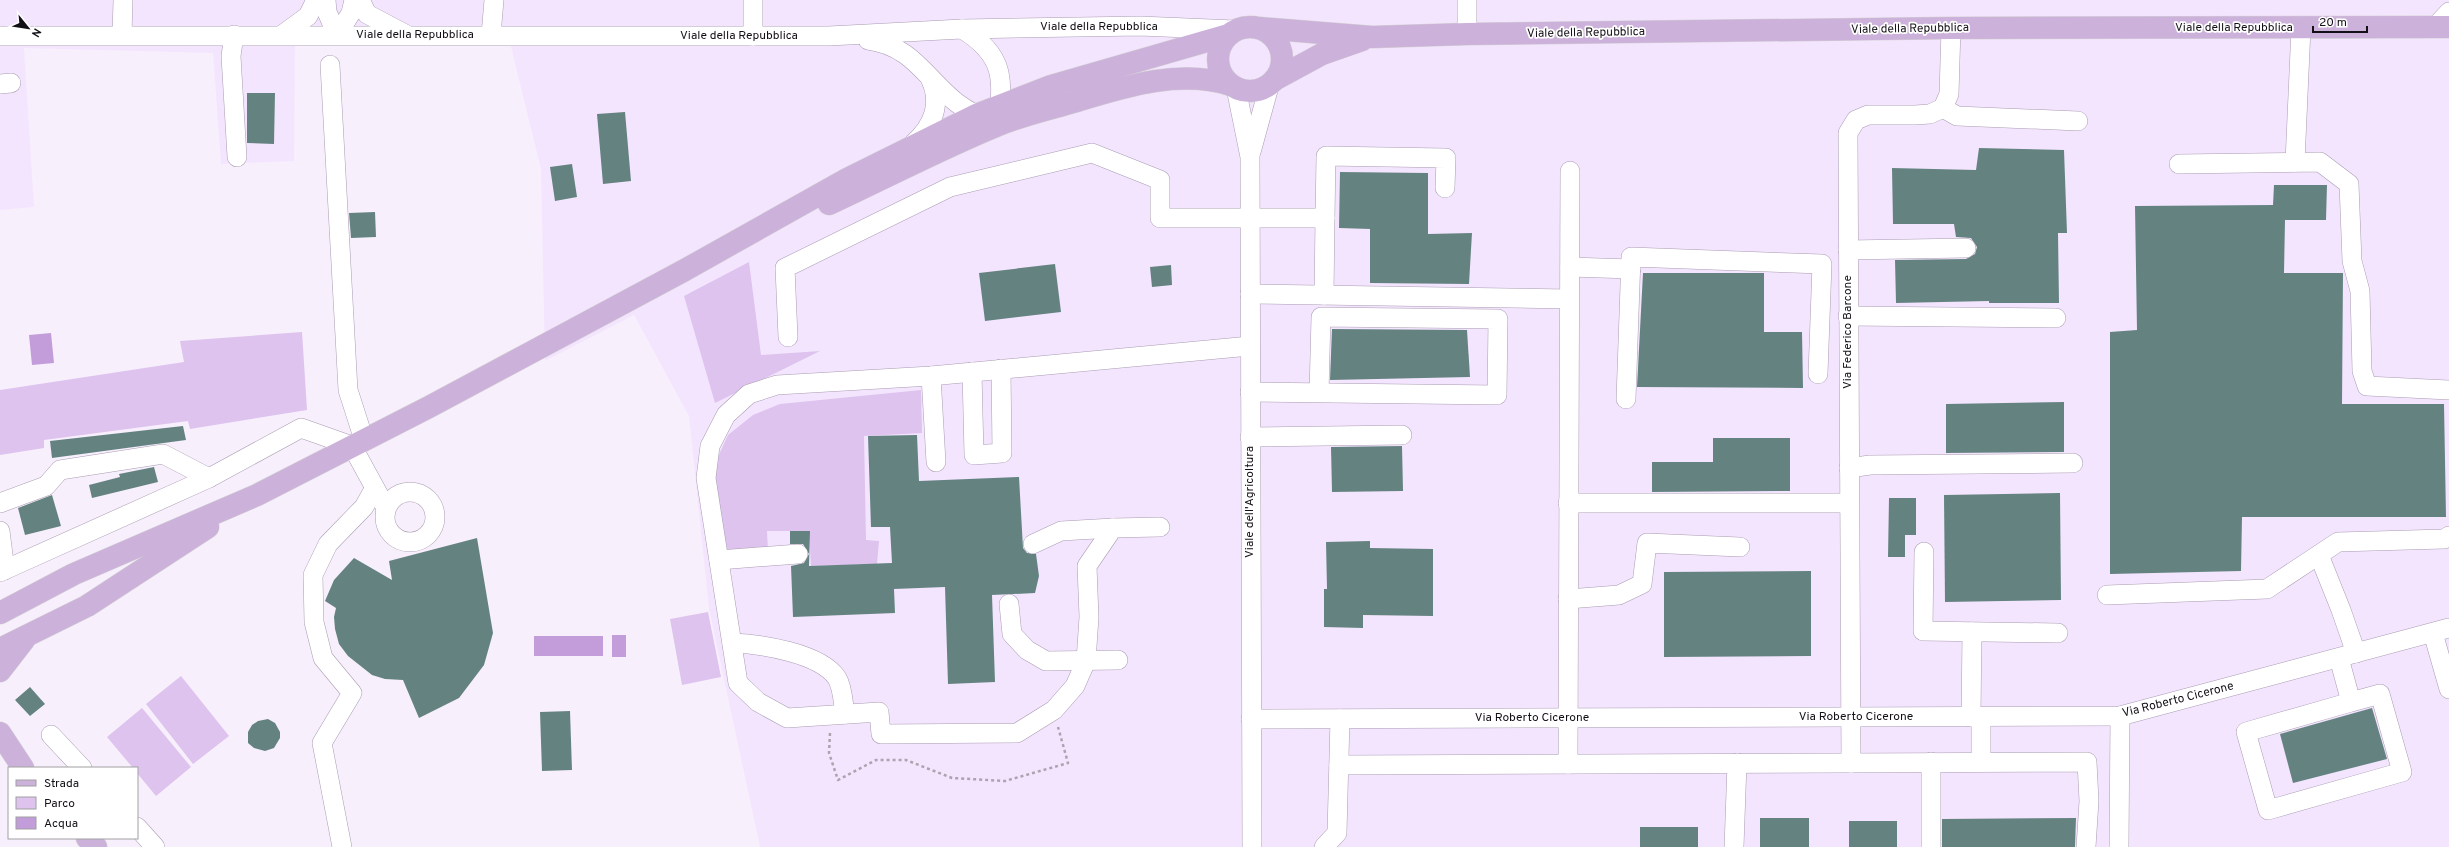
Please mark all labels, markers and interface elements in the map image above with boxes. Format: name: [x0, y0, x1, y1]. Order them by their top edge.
north arrow: [8, 8, 48, 48]
scale bar: [2313, 8, 2367, 34]
text: 20 m: [2319, 15, 2347, 31]
street label: Viale della Repubblica: [1040, 19, 1158, 35]
street label: Viale della Repubblica: [1851, 20, 1969, 38]
street label: Viale della Repubblica: [2175, 20, 2293, 36]
street label: Viale della Repubblica: [1527, 24, 1645, 42]
text: N: [28, 26, 44, 39]
street label: Viale della Repubblica: [356, 27, 474, 43]
street label: Viale della Repubblica: [680, 28, 798, 44]
street label: Via Federico Barcone: [1840, 275, 1856, 389]
street label: Viale dell'Agricoltura: [1242, 446, 1258, 558]
street label: Via Roberto Cicerone: [2120, 678, 2236, 722]
street label: Via Roberto Cicerone: [1799, 709, 1913, 725]
street label: Via Roberto Cicerone: [1475, 710, 1589, 726]
legend: [8, 767, 138, 839]
text: Strada: [44, 776, 79, 792]
text: Parco: [44, 796, 75, 812]
text: Acqua: [44, 816, 78, 832]

